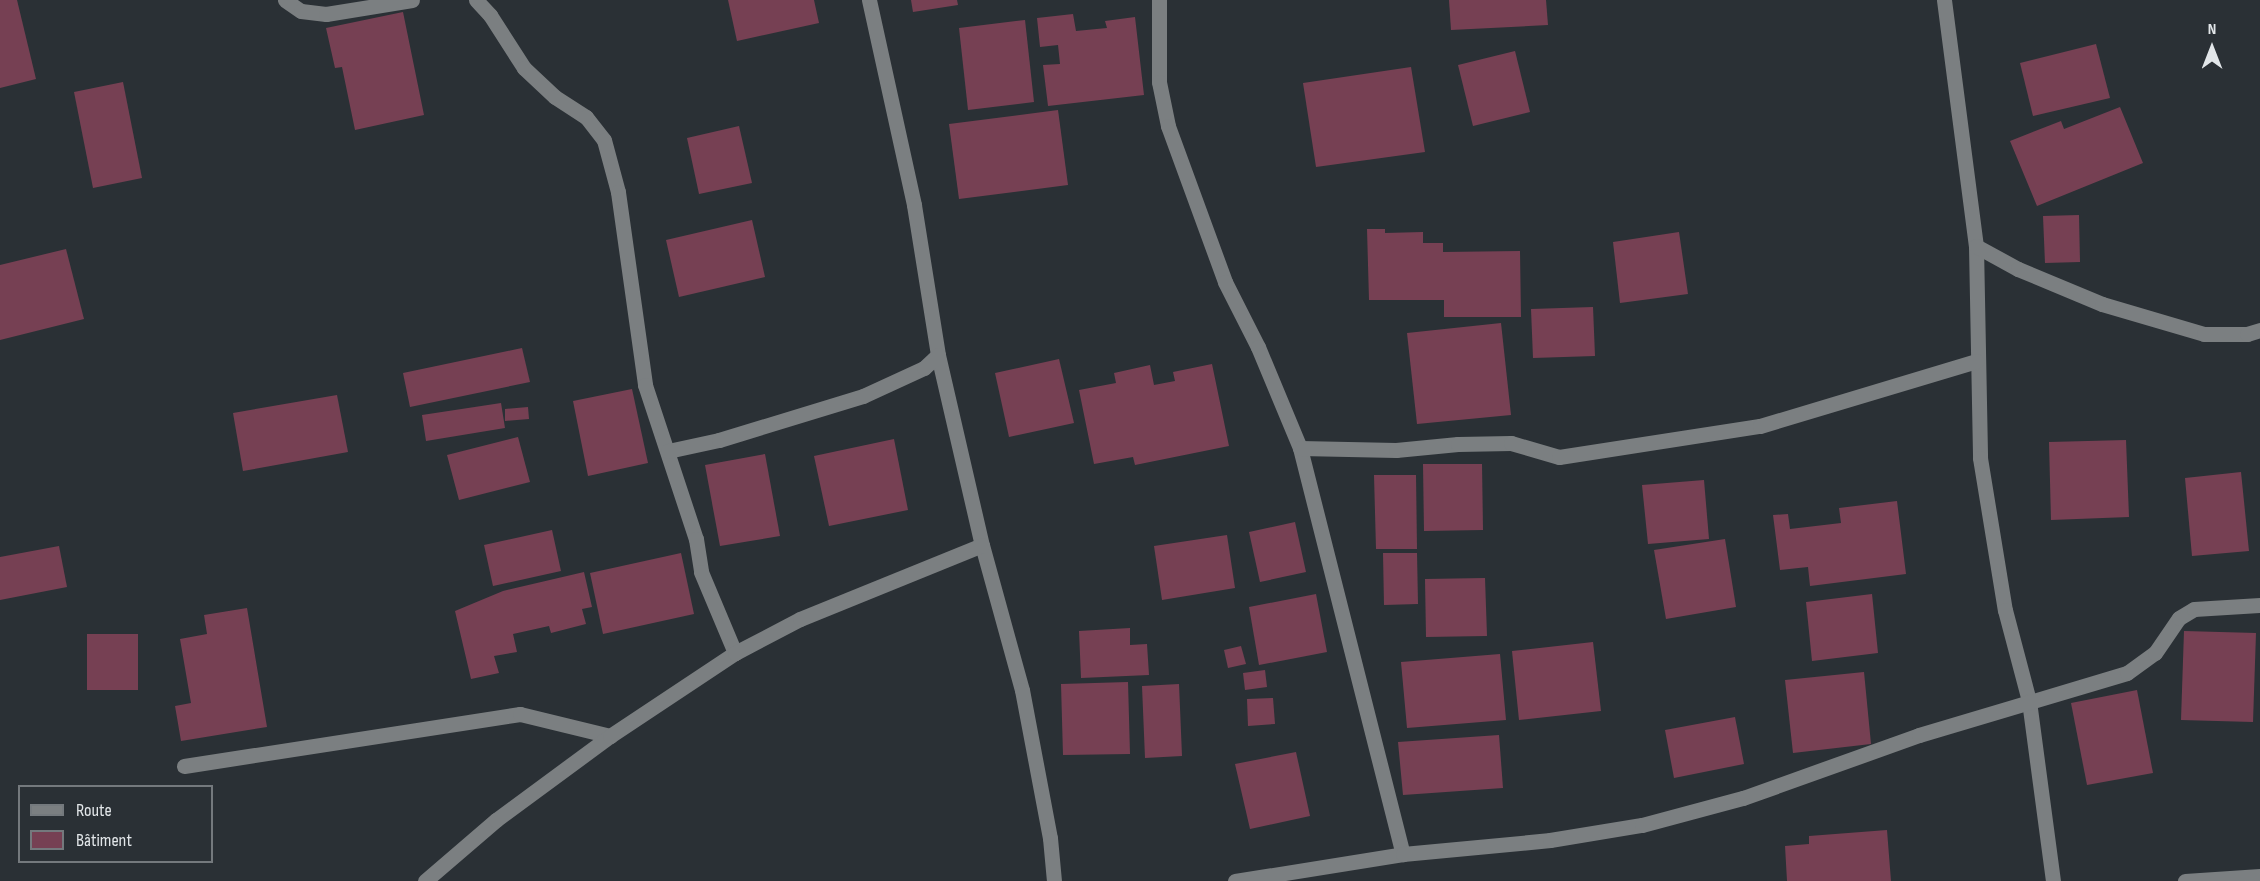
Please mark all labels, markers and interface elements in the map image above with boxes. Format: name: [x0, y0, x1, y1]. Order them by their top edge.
north arrow: [2182, 18, 2242, 78]
text: N: [2208, 20, 2216, 39]
legend: [18, 785, 213, 863]
text: Route: [76, 800, 112, 821]
text: Bâtiment: [76, 830, 132, 851]

